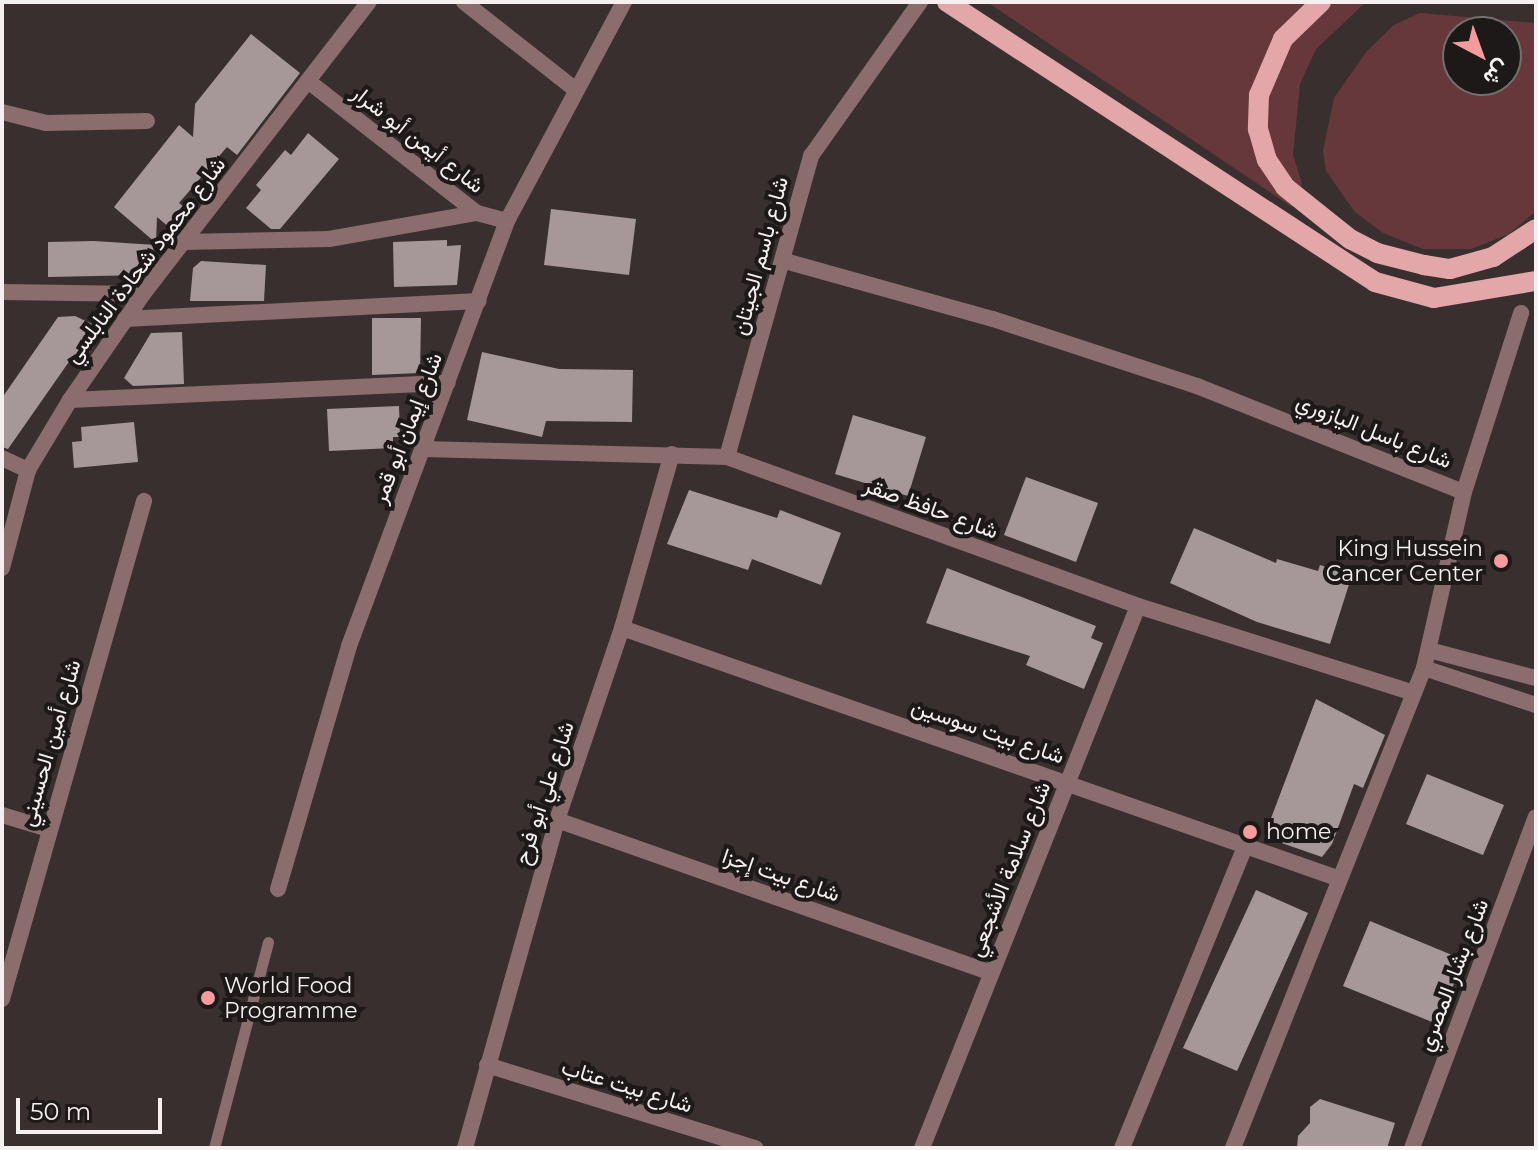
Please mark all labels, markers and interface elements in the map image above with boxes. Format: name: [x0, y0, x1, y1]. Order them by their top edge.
north arrow: [1442, 16, 1522, 96]
text: ش: [1478, 54, 1516, 92]
street label: شارع أيمن أبو شرار: [347, 79, 489, 199]
street label: شارع محمود شحادة النابلسي: [59, 152, 231, 368]
street label: شارع باسم الجيتان: [726, 174, 794, 338]
street label: شارع إيمان أبو قمر: [366, 349, 448, 507]
street label: شارع باسل اليازوري: [1292, 388, 1456, 474]
street label: شارع حافظ صقر: [860, 471, 1002, 545]
place label: King Hussein Cancer Center: [1326, 535, 1483, 586]
marker: King Hussein Cancer Center: [1490, 550, 1512, 572]
street label: شارع أمين الحسيني: [14, 657, 86, 829]
street label: شارع بيت سوسين: [908, 693, 1068, 769]
street label: شارع علي أبو فرح: [508, 718, 580, 868]
street label: شارع سلامة الأشجعي: [962, 778, 1056, 960]
place label: home: [1266, 819, 1331, 845]
marker: home: [1241, 823, 1259, 841]
street label: شارع بيت إجزا: [719, 843, 843, 907]
street label: شارع بشار المصري: [1412, 895, 1494, 1055]
place label: World Food Programme: [224, 972, 358, 1024]
marker: World Food Programme: [199, 989, 217, 1007]
street label: شارع بيت عتاب: [558, 1054, 696, 1118]
scale bar: [20, 1082, 166, 1132]
text: 50 m: [30, 1097, 91, 1126]

